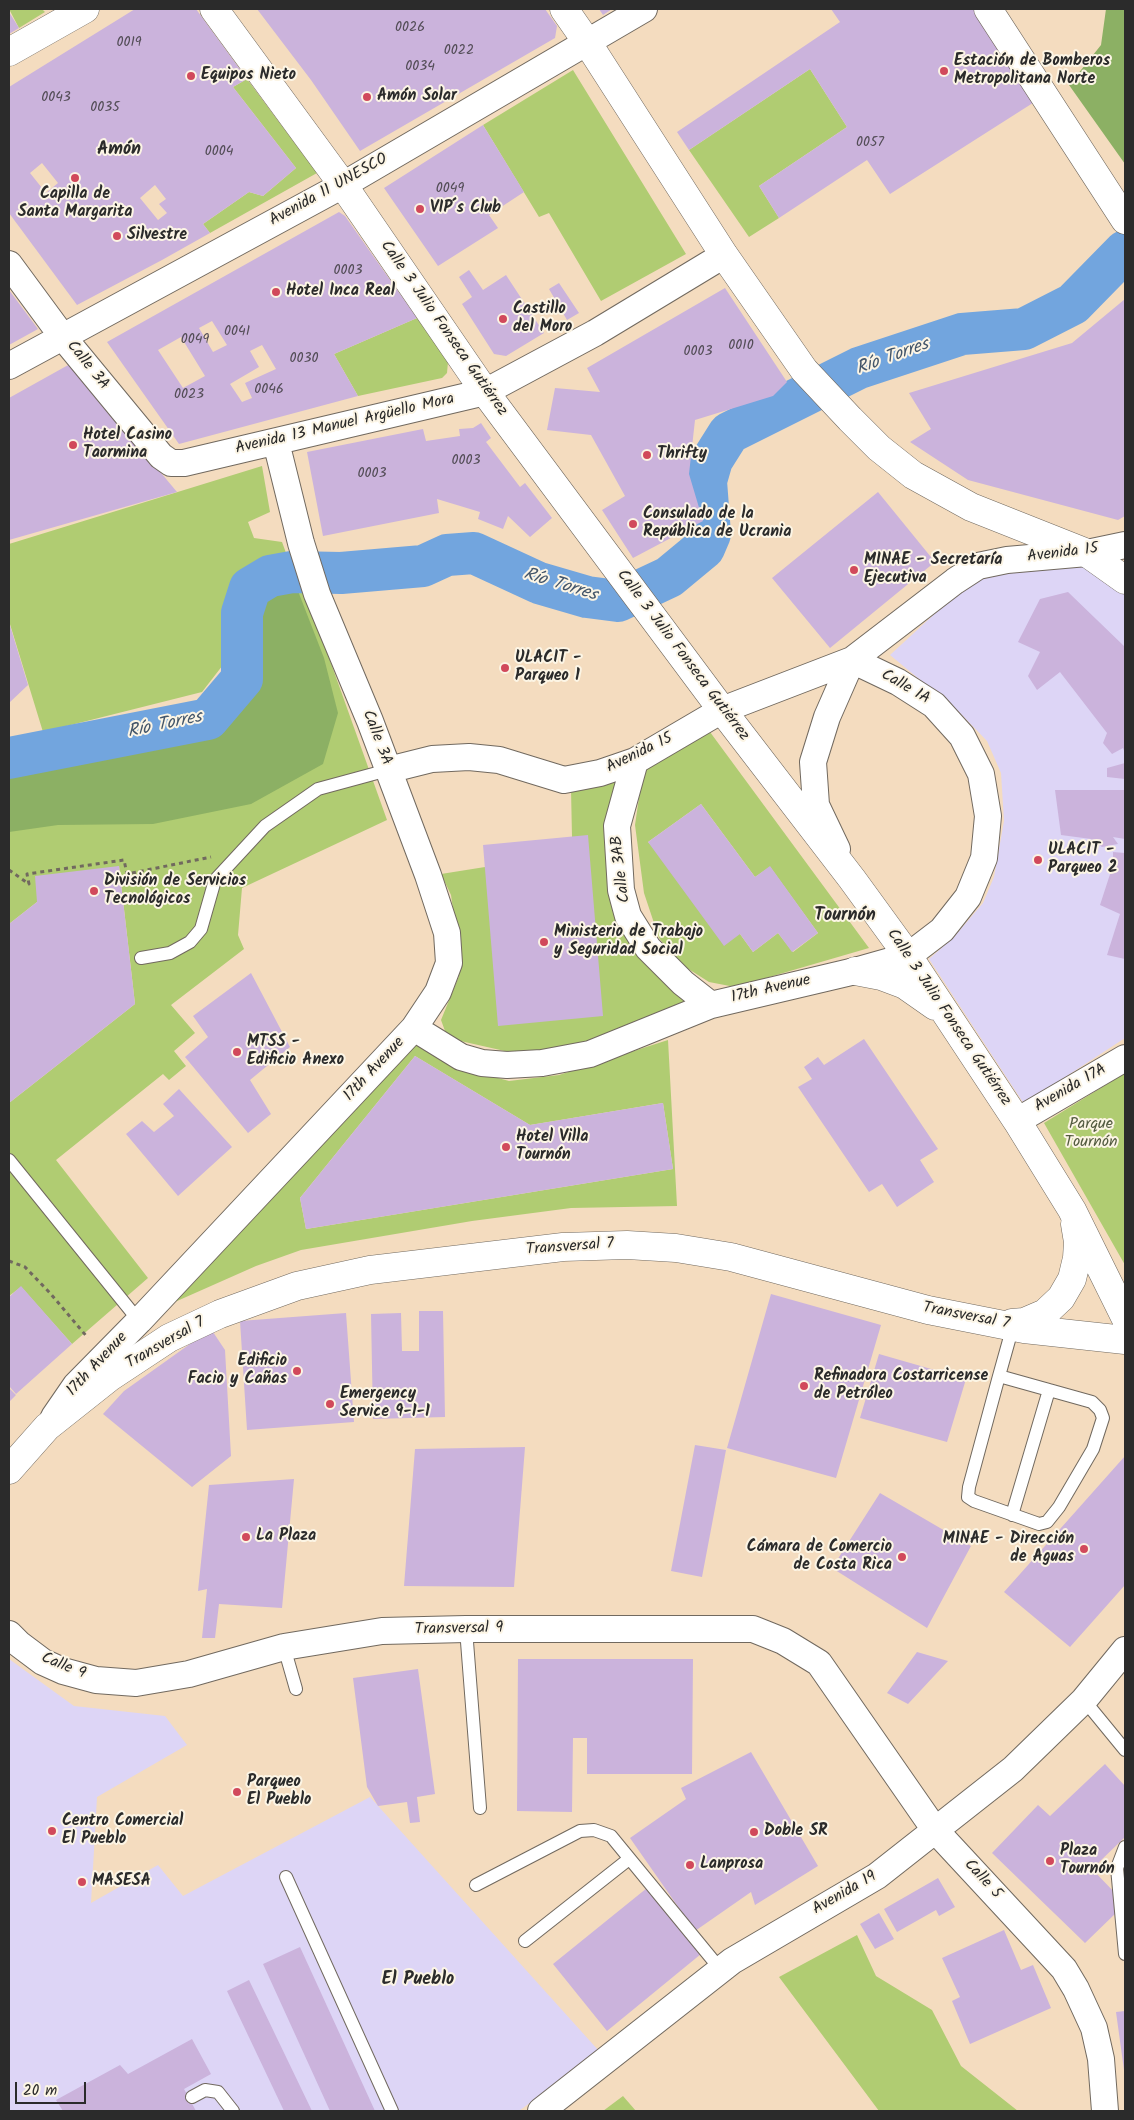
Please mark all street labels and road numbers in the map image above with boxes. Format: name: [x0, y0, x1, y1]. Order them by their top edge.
street label: Avenida 11 UNESCO: [267, 151, 391, 231]
street label: Calle 3 Julio Fonseca Gutiérrez: [375, 238, 511, 420]
street label: Calle 3A: [61, 338, 113, 394]
street label: Avenida 13 Manuel Argüello Mora: [234, 390, 456, 460]
street label: Avenida 15: [1026, 540, 1100, 568]
street label: Calle 3 Julio Fonseca Gutiérrez: [611, 567, 753, 745]
street label: Calle 1A: [877, 666, 933, 710]
street label: Calle 3A: [357, 708, 395, 768]
street label: Avenida 15: [604, 730, 676, 778]
street label: Calle 3AB: [608, 834, 636, 904]
street label: Calle 3 Julio Fonseca Gutiérrez: [882, 926, 1014, 1110]
street label: 17th Avenue: [730, 972, 812, 1008]
street label: 17th Avenue: [340, 1034, 410, 1106]
street label: Avenida 17A: [1032, 1061, 1110, 1117]
street label: Transversal 7: [525, 1235, 615, 1261]
street label: Transversal 7: [921, 1299, 1011, 1335]
street label: Transversal 7: [123, 1314, 209, 1374]
street label: 17th Avenue: [63, 1329, 133, 1401]
street label: Transversal 9: [415, 1620, 503, 1640]
street label: Calle 9: [38, 1649, 88, 1685]
street label: Calle 5: [959, 1856, 1005, 1904]
street label: Avenida 19: [810, 1868, 880, 1920]

